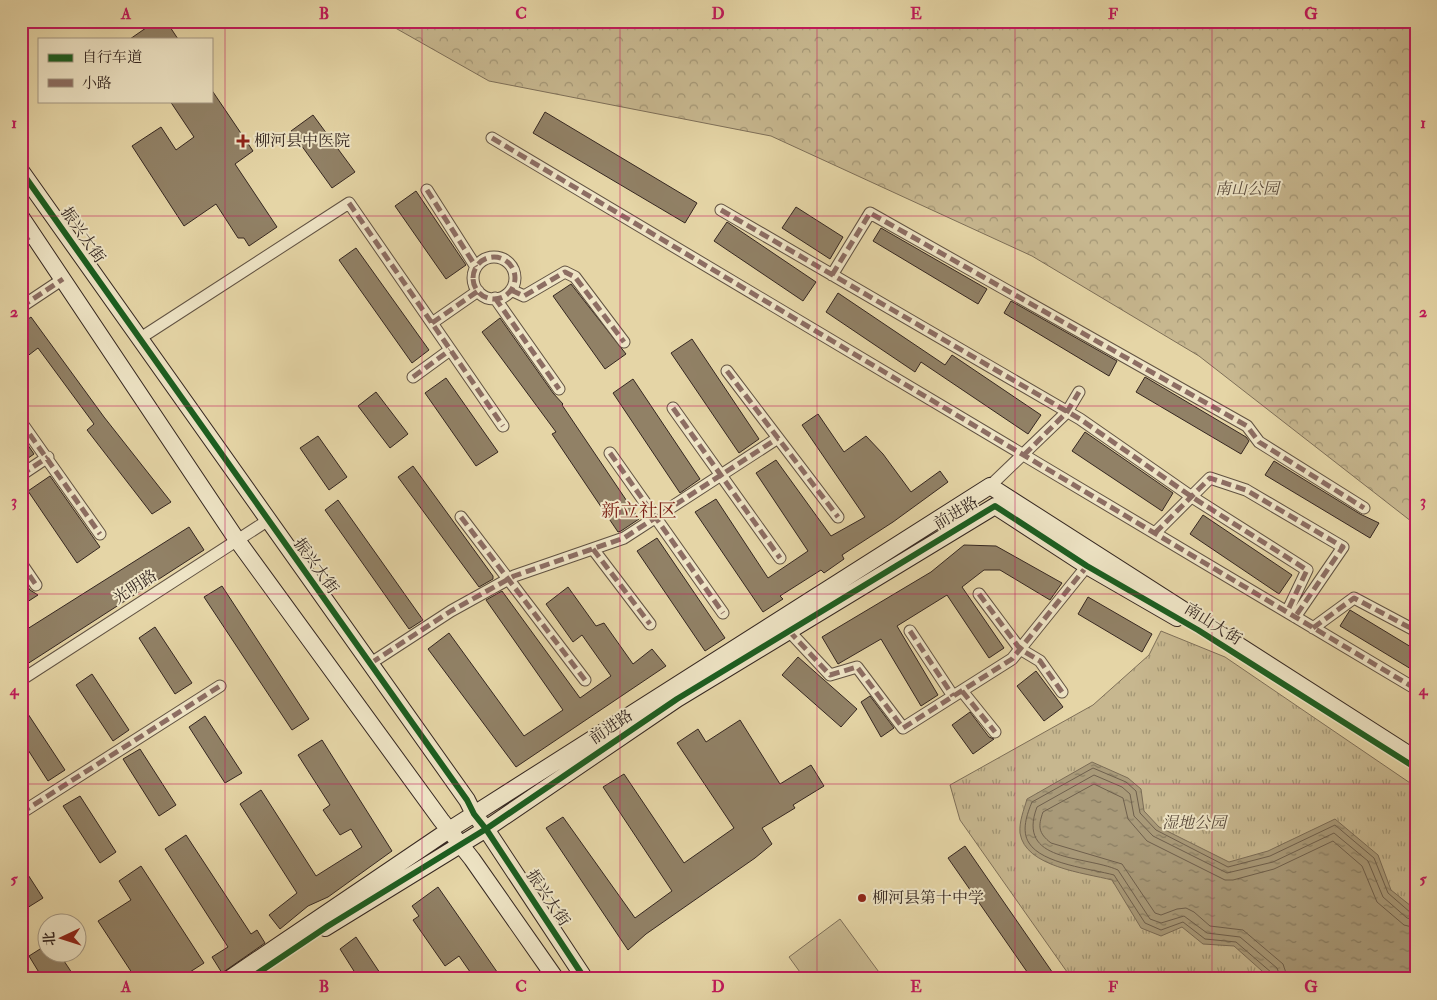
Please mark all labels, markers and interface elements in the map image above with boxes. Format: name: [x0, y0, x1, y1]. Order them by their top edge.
text: A: [120, 4, 132, 24]
text: B: [319, 4, 329, 24]
text: C: [515, 4, 527, 24]
text: D: [711, 4, 725, 24]
text: E: [910, 4, 922, 24]
text: F: [1108, 4, 1118, 24]
text: G: [1304, 4, 1318, 24]
legend: [38, 38, 212, 102]
text: 自行车道: [82, 48, 142, 67]
text: 小路: [82, 74, 112, 93]
text: 1: [11, 113, 17, 133]
text: 1: [1420, 113, 1426, 133]
place label: 柳河县中医院: [254, 131, 350, 151]
marker: 柳河县中医院: [236, 134, 250, 148]
park label: 南山公园: [1215, 179, 1282, 199]
street label: 振兴大街: [56, 203, 110, 267]
text: 2: [10, 302, 18, 322]
text: 2: [1419, 302, 1427, 322]
text: 3: [11, 491, 17, 511]
text: 3: [1420, 491, 1426, 511]
street label: 前进路: [930, 492, 982, 534]
district label: 新立社区: [601, 499, 677, 523]
street label: 振兴大街: [289, 534, 343, 598]
street label: 光明路: [109, 566, 161, 608]
street label: 南山大街: [1181, 599, 1245, 649]
text: 4: [9, 680, 20, 700]
text: 4: [1418, 680, 1429, 700]
street label: 前进路: [586, 705, 636, 749]
park label: 湿地公园: [1162, 813, 1229, 833]
street label: 振兴大街: [522, 866, 574, 930]
text: 5: [10, 869, 18, 889]
text: 5: [1419, 869, 1427, 889]
place label: 柳河县第十中学: [872, 888, 984, 908]
marker: 柳河县第十中学: [856, 892, 868, 904]
north arrow: [38, 912, 88, 962]
text: 北: [41, 931, 58, 946]
text: A: [120, 977, 132, 997]
text: B: [319, 977, 329, 997]
text: C: [515, 977, 527, 997]
text: D: [711, 977, 725, 997]
text: E: [910, 977, 922, 997]
text: F: [1108, 977, 1118, 997]
text: G: [1304, 977, 1318, 997]

